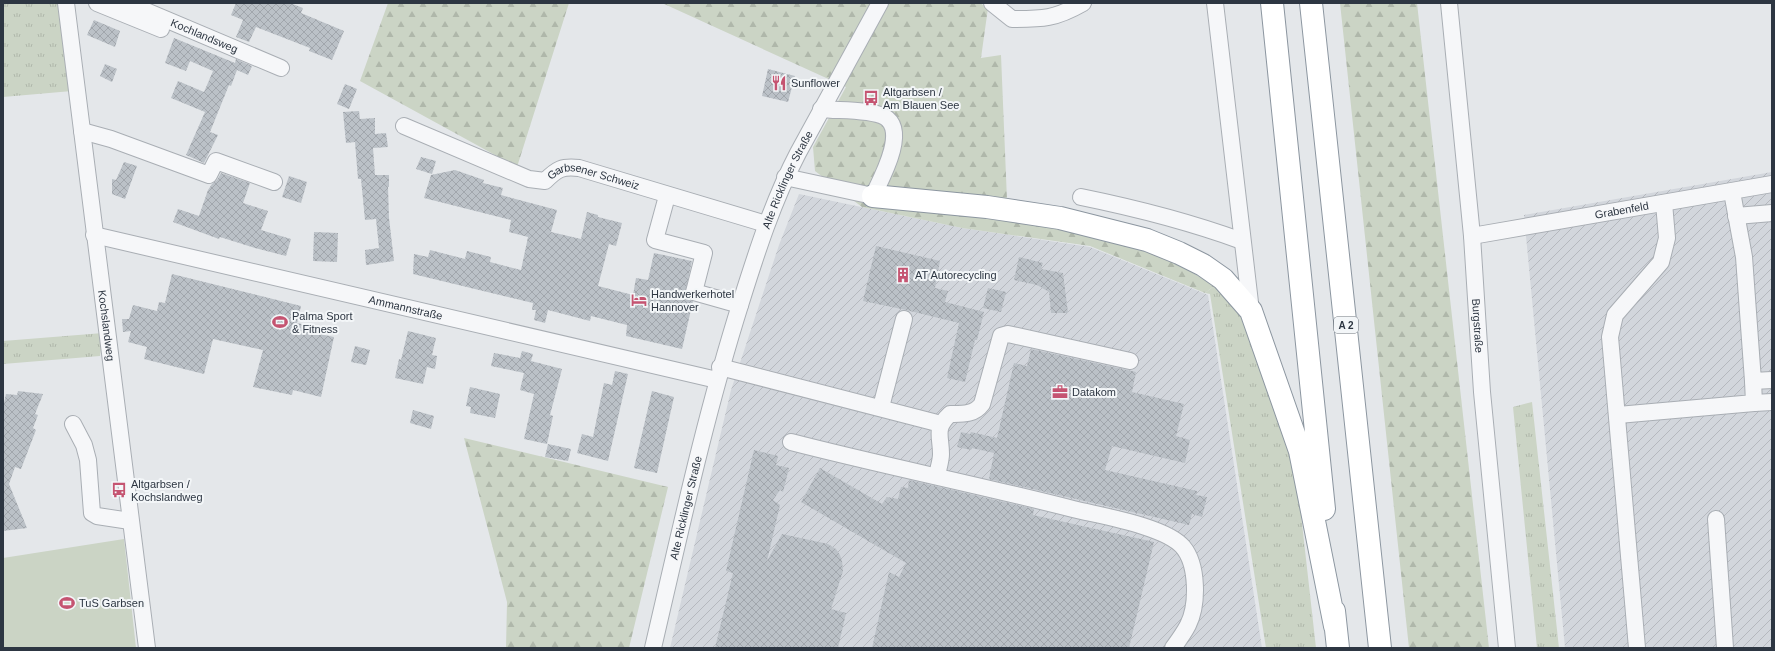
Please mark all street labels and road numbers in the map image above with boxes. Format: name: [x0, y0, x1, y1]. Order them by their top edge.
street label: Kochlandsweg: [169, 16, 240, 55]
street label: Alte Ricklinger Straße: [760, 129, 815, 230]
street label: Garbsener Schweiz: [545, 161, 641, 192]
street label: Grabenfeld: [1594, 199, 1650, 221]
street label: Kochslandweg: [96, 289, 117, 362]
street label: Ammannstraße: [368, 293, 444, 322]
street label: Burgstraße: [1470, 298, 1485, 353]
road number: A 2: [1334, 317, 1358, 333]
street label: Alte Ricklinger Straße: [668, 455, 704, 561]

